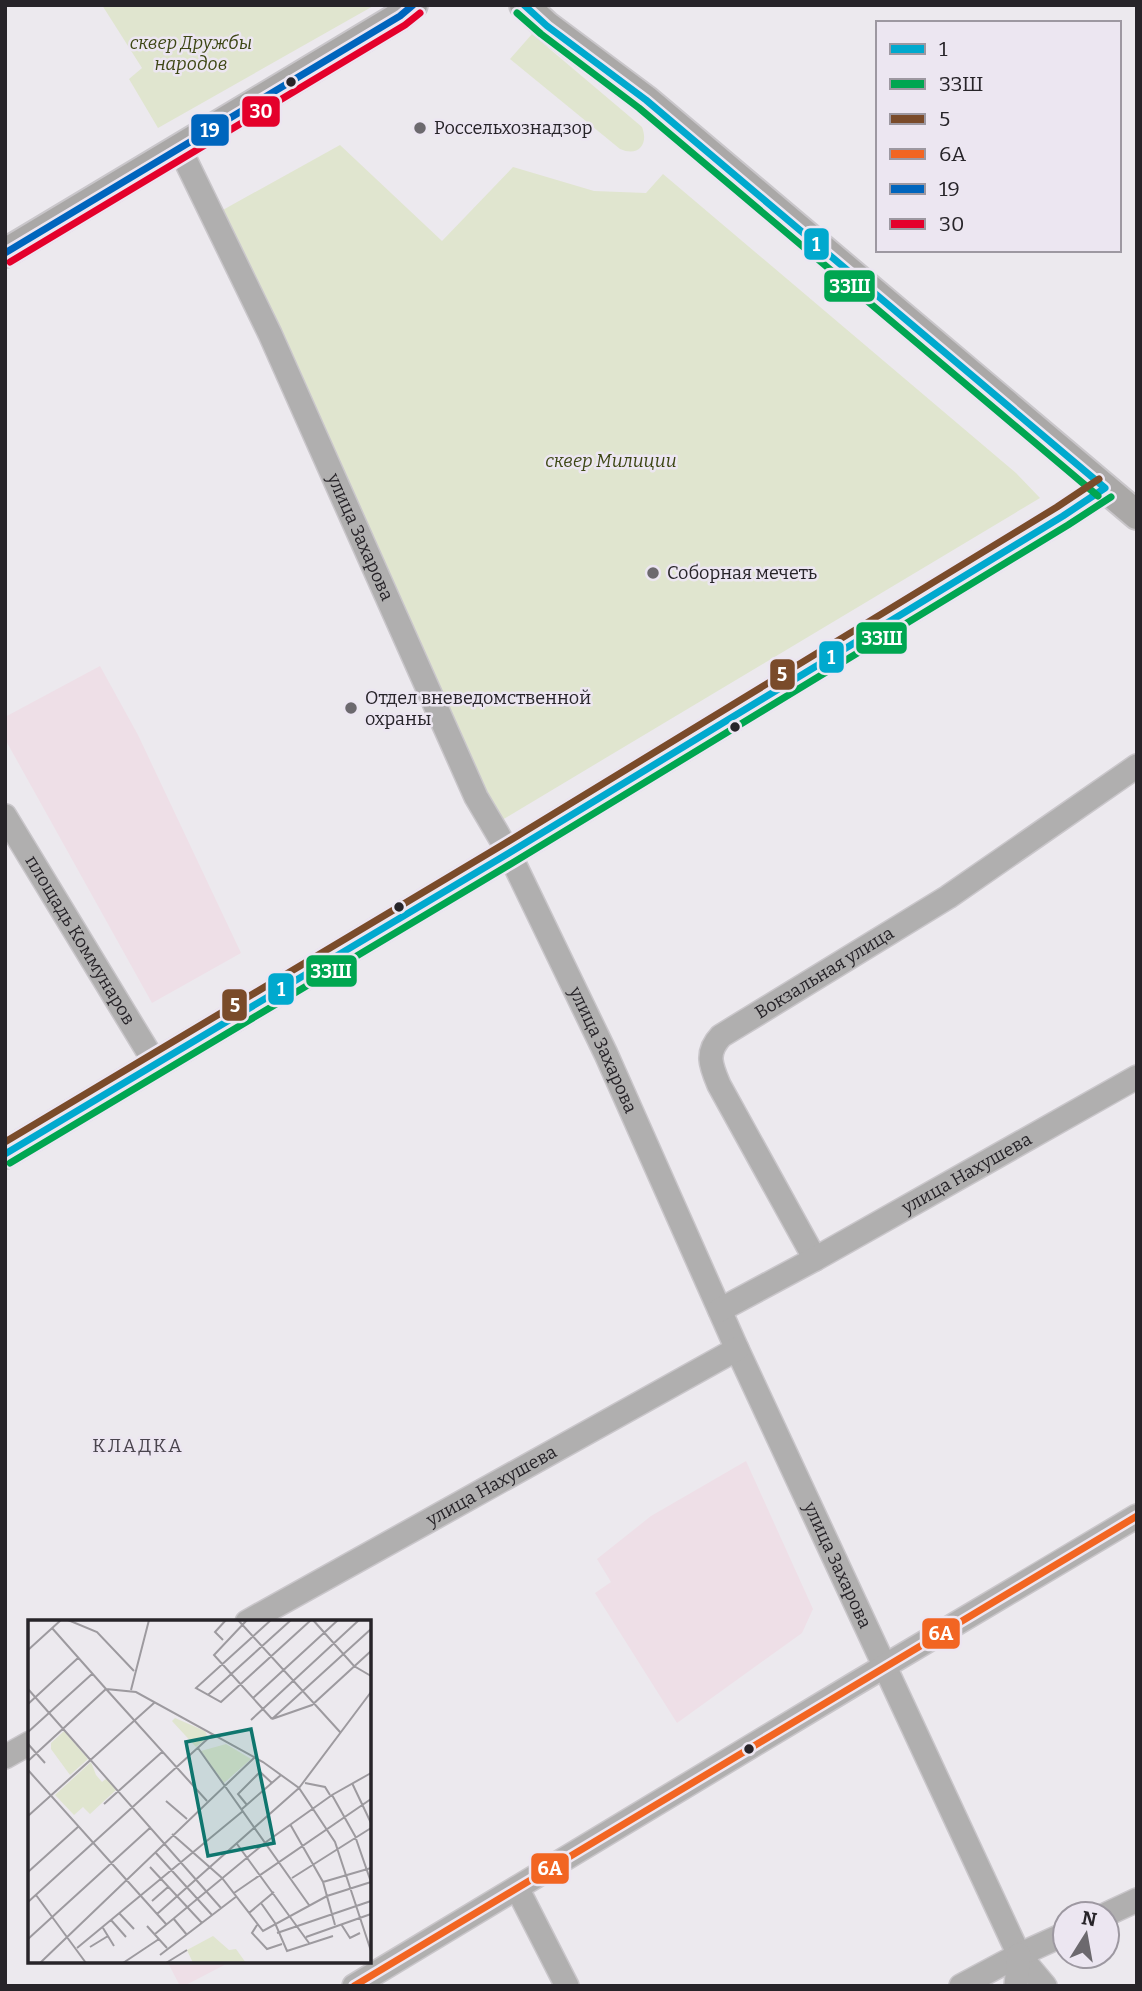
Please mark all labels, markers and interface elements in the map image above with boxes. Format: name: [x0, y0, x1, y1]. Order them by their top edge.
legend: [876, 21, 1121, 252]
park label: сквер Дружбы народов: [130, 32, 252, 75]
text: 1: [939, 36, 948, 62]
text: 33Ш: [939, 71, 983, 97]
unlabelled marker: [284, 75, 298, 89]
line badge: 30: [241, 95, 281, 128]
text: 30: [249, 100, 273, 123]
text: 5: [939, 106, 950, 132]
line badge: 19: [190, 113, 230, 147]
place label: Россельхознадзор: [434, 117, 593, 139]
text: 19: [200, 119, 220, 142]
marker: Россельхознадзор: [412, 120, 428, 136]
text: 6А: [939, 141, 966, 167]
text: 19: [939, 176, 960, 202]
text: 30: [939, 211, 964, 237]
line badge: 1: [803, 227, 830, 261]
text: 1: [812, 233, 821, 256]
line badge: 33Ш: [823, 269, 876, 303]
text: 33Ш: [829, 275, 871, 298]
park label: сквер Милиции: [545, 450, 677, 472]
street label: улица Захарова: [322, 469, 398, 604]
place label: Соборная мечеть: [667, 562, 817, 584]
marker: Соборная мечеть: [645, 565, 661, 581]
line badge: 33Ш: [855, 621, 908, 655]
text: 33Ш: [861, 627, 903, 650]
line badge: 1: [818, 640, 845, 674]
text: 1: [827, 646, 836, 669]
line badge: 5: [769, 658, 796, 691]
text: 5: [777, 663, 787, 686]
place label: Отдел вневедомственной охраны: [365, 687, 591, 730]
marker: Отдел вневедомственной охраны: [343, 700, 359, 716]
unlabelled marker: [728, 720, 742, 734]
street label: площадь Коммунаров: [20, 851, 140, 1029]
unlabelled marker: [392, 900, 406, 914]
street label: Вокзальная улица: [751, 922, 898, 1024]
line badge: 33Ш: [305, 954, 358, 988]
text: 33Ш: [310, 960, 352, 983]
line badge: 1: [267, 972, 295, 1006]
text: 1: [277, 978, 286, 1001]
street label: улица Захарова: [564, 982, 642, 1117]
line badge: 5: [221, 988, 248, 1022]
text: 5: [230, 994, 240, 1017]
street label: улица Нахушева: [897, 1128, 1036, 1219]
district label: КЛАДКА: [92, 1434, 184, 1457]
street label: улица Нахушева: [422, 1441, 561, 1531]
street label: улица Захарова: [798, 1497, 876, 1632]
line badge: 6А: [921, 1617, 961, 1650]
inset map: [28, 1620, 371, 1963]
text: 6А: [929, 1622, 954, 1645]
unlabelled marker: [742, 1742, 756, 1756]
line badge: 6А: [530, 1852, 570, 1885]
text: 6А: [538, 1857, 563, 1880]
north arrow: [1051, 1900, 1121, 1970]
text: N: [1080, 1906, 1099, 1932]

